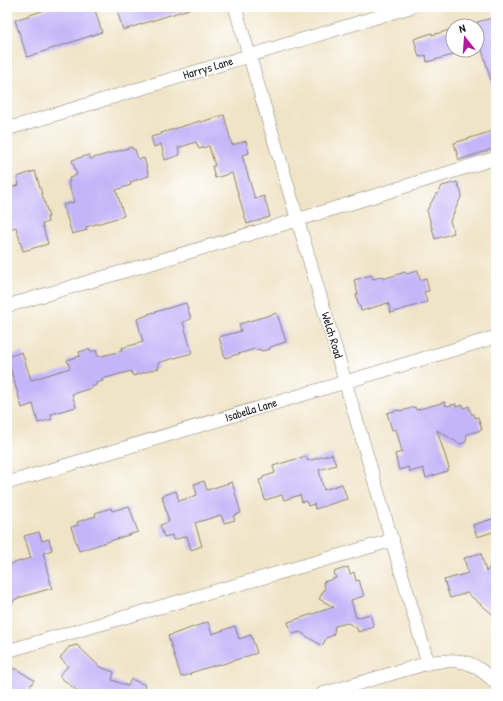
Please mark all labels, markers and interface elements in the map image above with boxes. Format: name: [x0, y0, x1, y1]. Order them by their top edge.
north arrow: [445, 18, 485, 58]
text: N: [457, 21, 467, 36]
street label: Harrys Lane: [181, 52, 235, 83]
street label: Welch Road: [317, 310, 348, 360]
street label: Isabella Lane: [223, 393, 279, 426]

